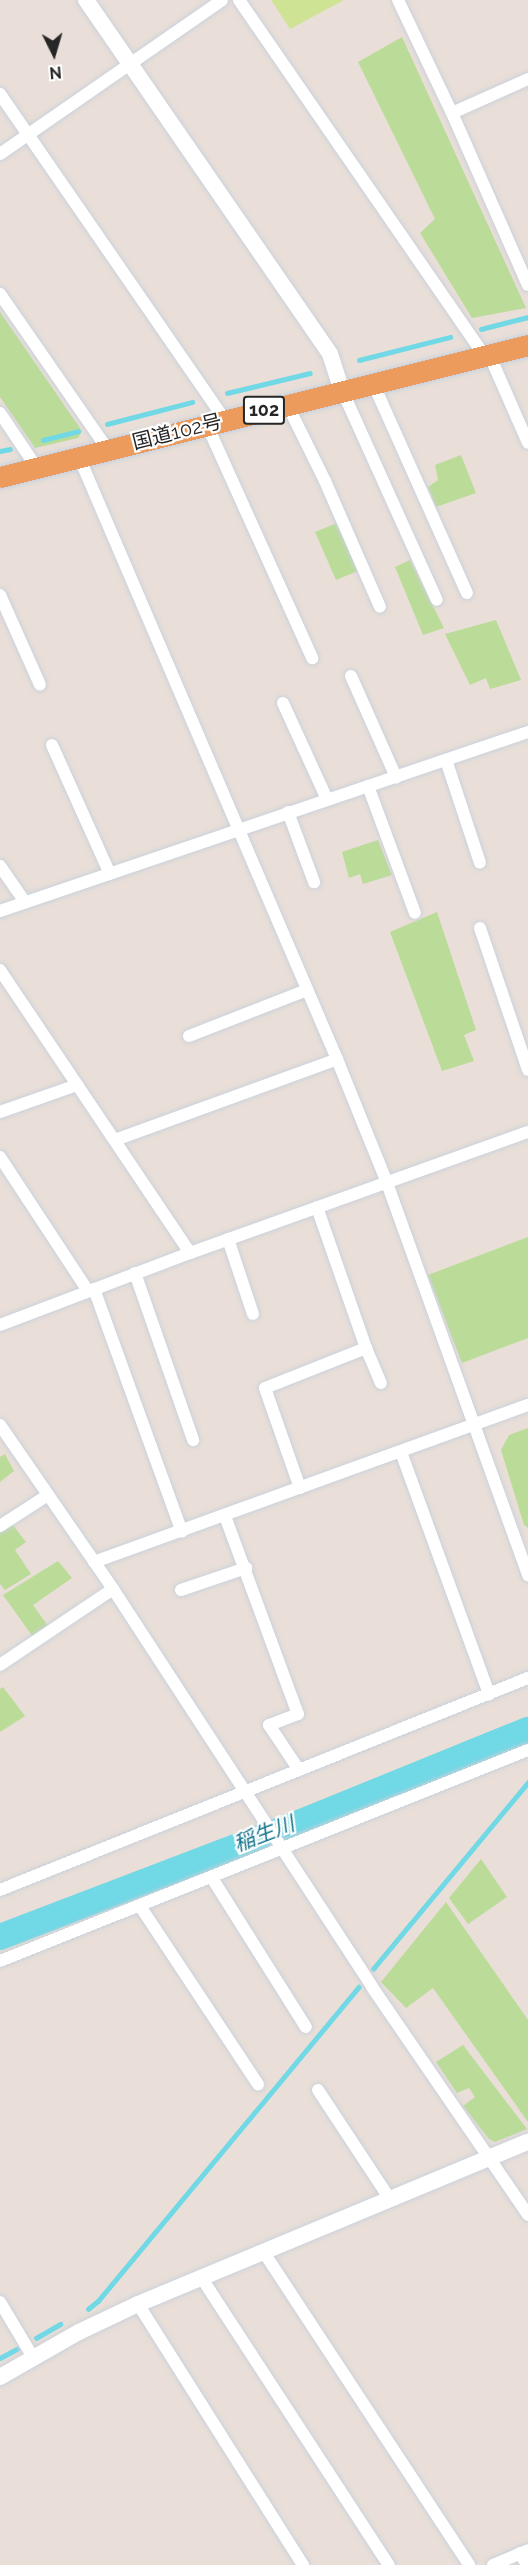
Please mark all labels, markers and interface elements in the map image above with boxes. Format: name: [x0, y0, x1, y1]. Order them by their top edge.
north arrow: [24, 24, 84, 84]
text: N: [49, 62, 63, 82]
road number: 102: [242, 395, 286, 425]
street label: 国道102号: [130, 409, 224, 455]
water label: 稲生川: [230, 1811, 298, 1857]

